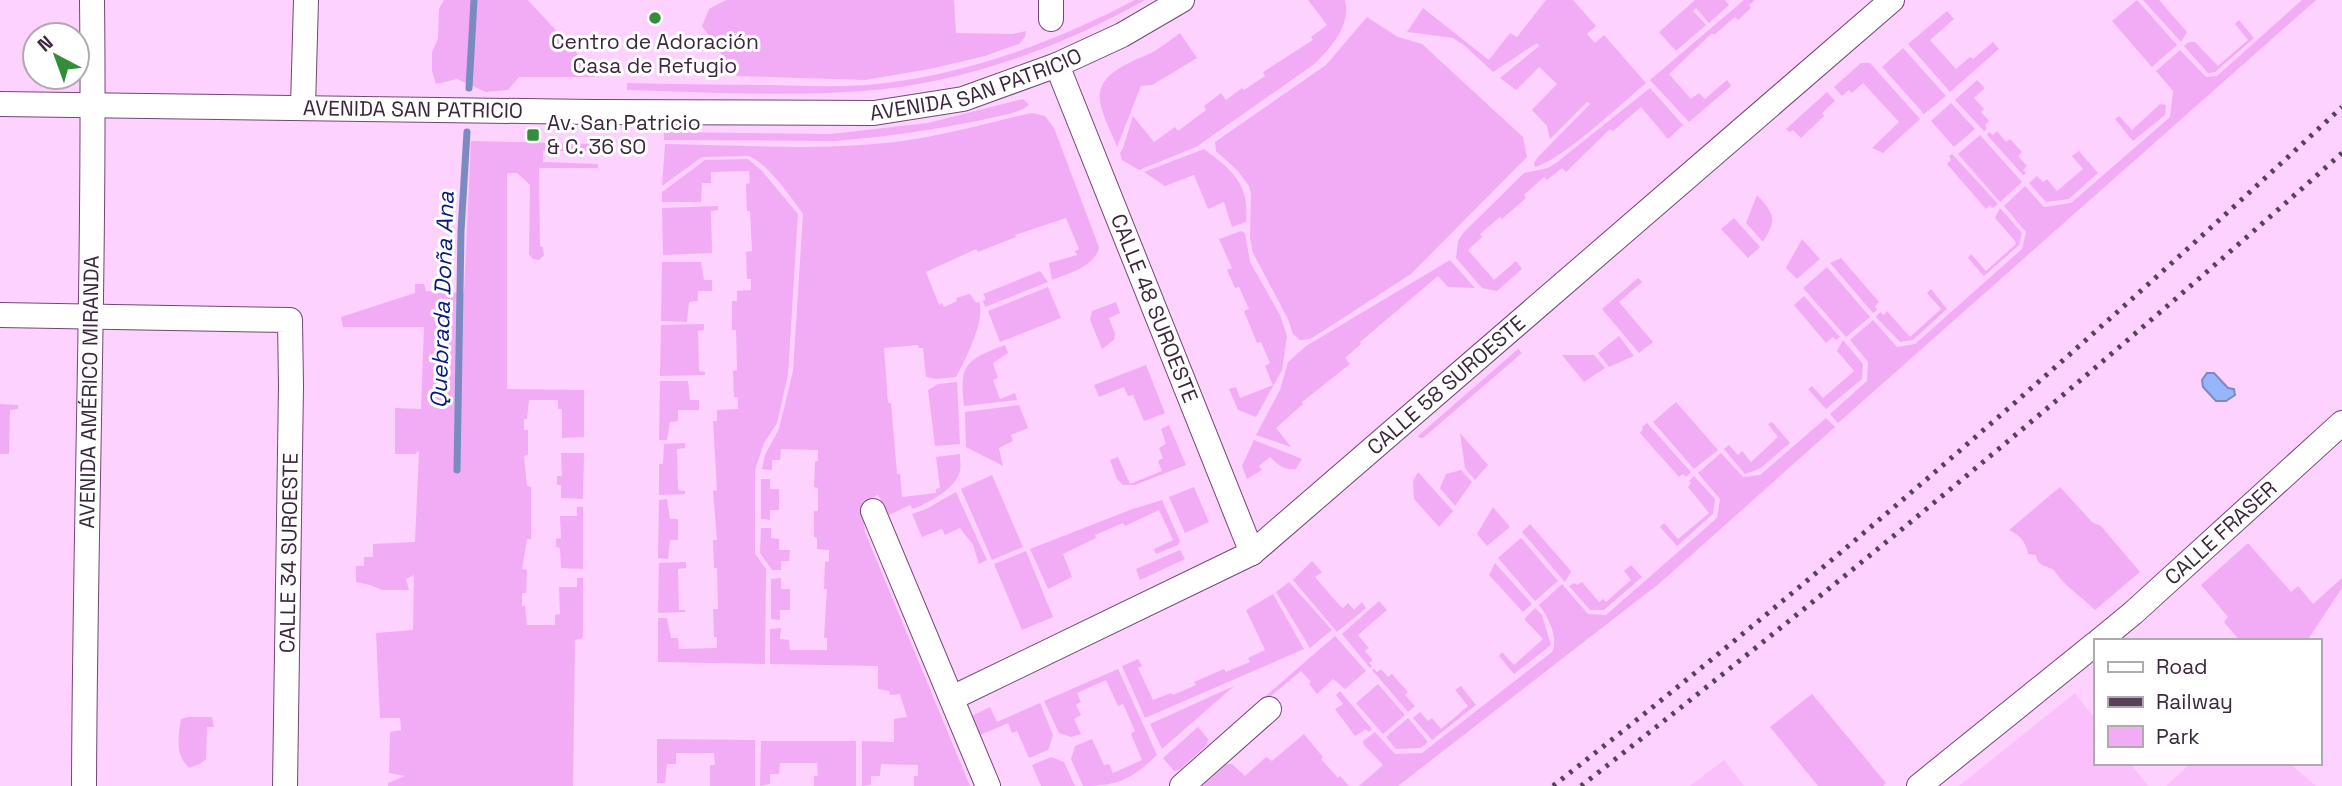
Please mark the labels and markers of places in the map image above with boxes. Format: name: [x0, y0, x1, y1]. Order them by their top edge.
marker: Centro de Adoración Casa de Refugio: [647, 10, 663, 26]
place label: Centro de Adoración Casa de Refugio: [551, 28, 759, 79]
place label: Av. San Patricio & C. 36 SO: [547, 109, 701, 160]
marker: Av. San Patricio & C. 36 SO: [525, 127, 541, 143]

